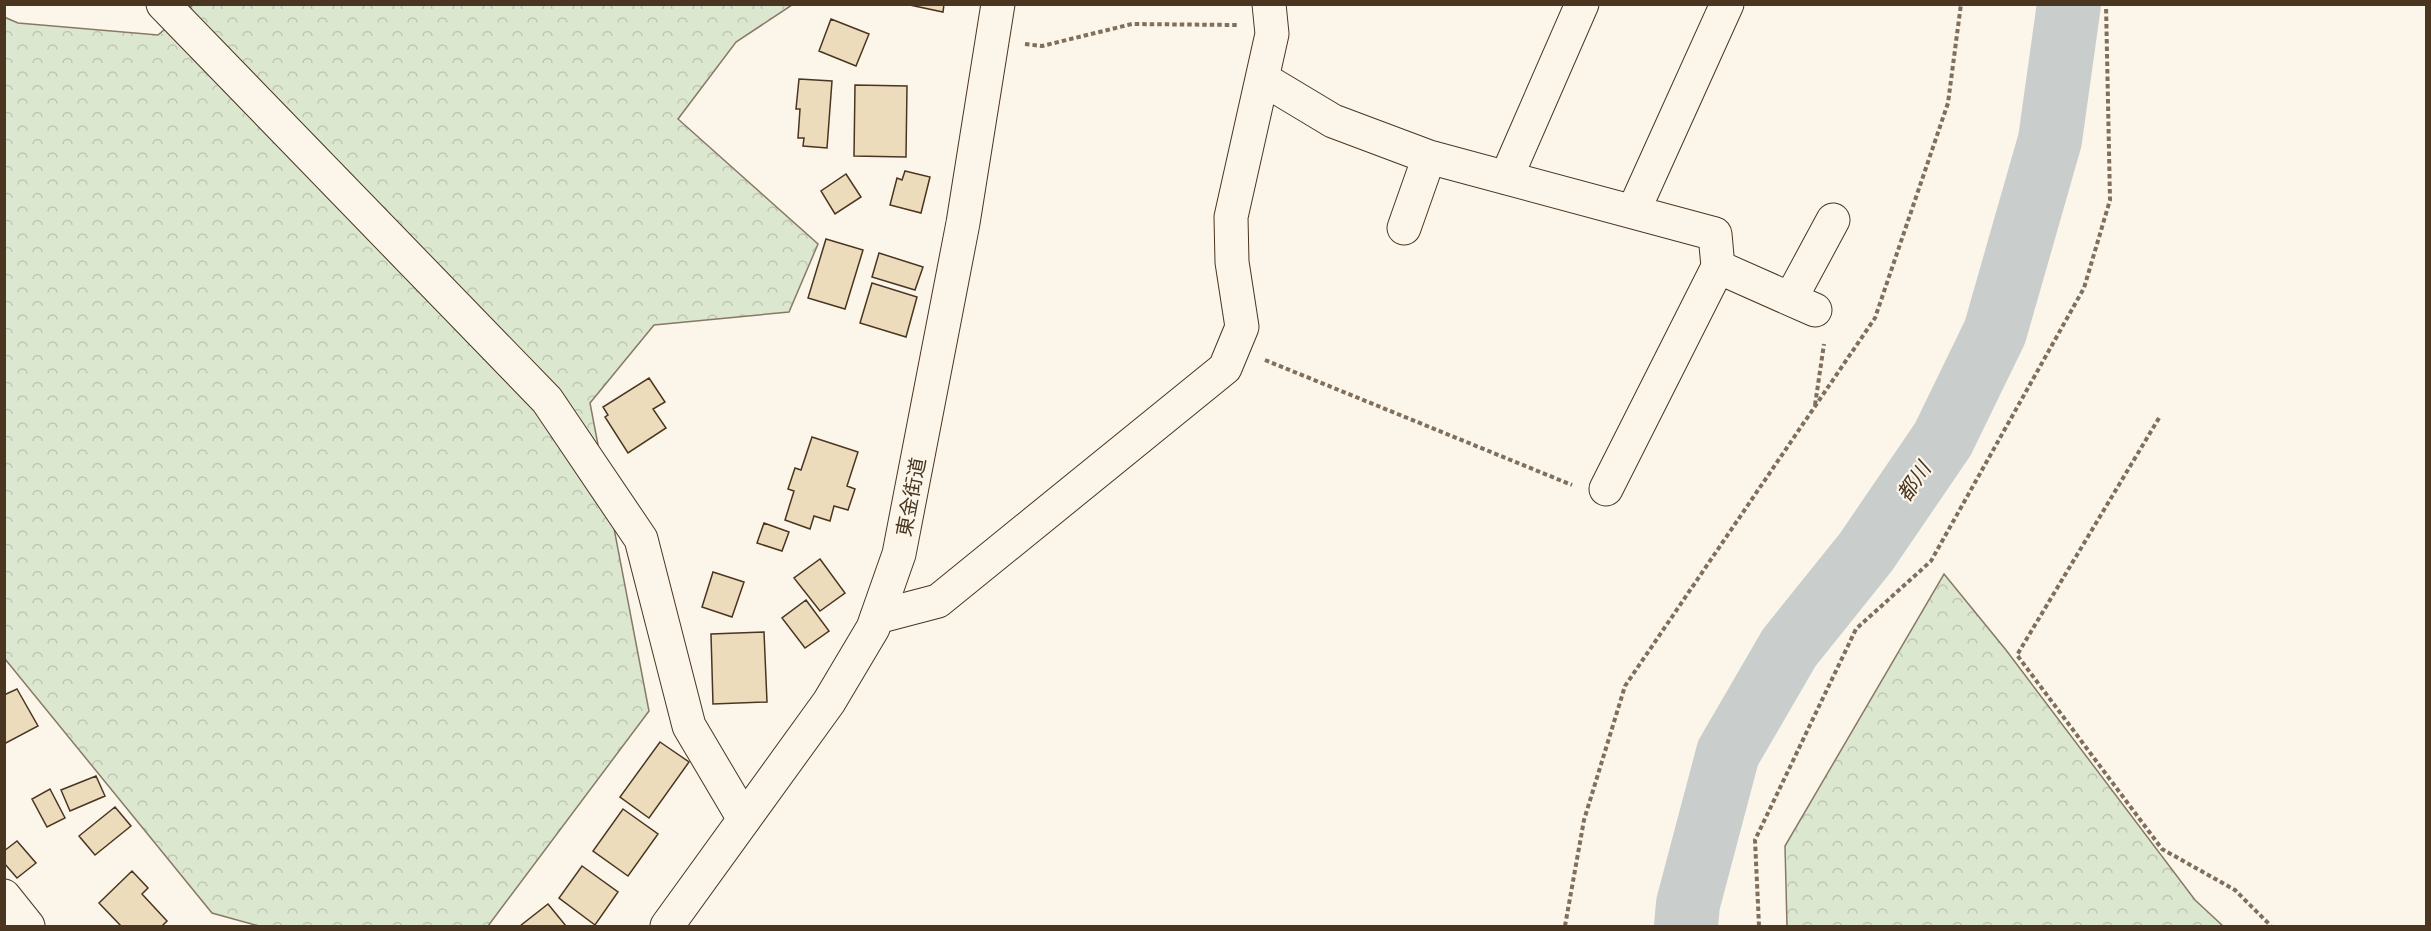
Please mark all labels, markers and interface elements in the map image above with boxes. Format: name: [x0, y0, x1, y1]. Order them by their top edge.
street label: 東金街道: [891, 455, 929, 538]
water label: 都川: [1891, 455, 1936, 506]

